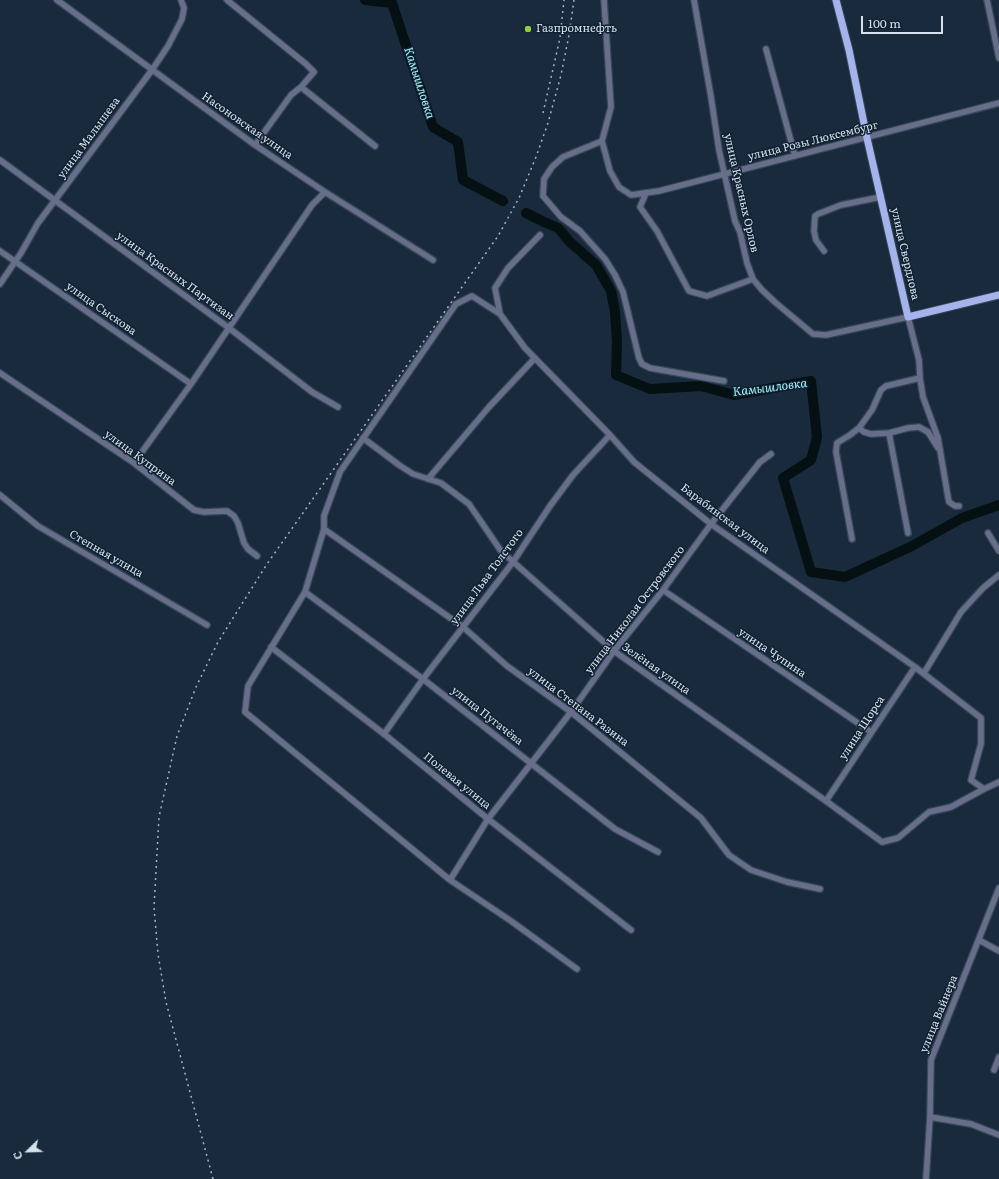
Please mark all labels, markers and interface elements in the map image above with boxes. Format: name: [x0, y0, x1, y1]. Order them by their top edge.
scale bar: [863, 8, 945, 34]
text: 100 m: [868, 14, 901, 32]
place label: Газпромнефть: [536, 22, 617, 36]
marker: Газпромнефть: [523, 24, 533, 34]
water label: Камышловка: [401, 45, 437, 121]
street label: Насоновская улица: [199, 90, 295, 162]
street label: улица Малышева: [55, 95, 123, 181]
street label: улица Розы Люксембург: [746, 118, 880, 164]
street label: улица Красных Орлов: [721, 132, 761, 254]
street label: улица Свердлова: [888, 207, 922, 301]
street label: улица Красных Партизан: [114, 229, 236, 323]
street label: улица Сыскова: [63, 280, 139, 338]
water label: Камышловка: [732, 376, 808, 400]
street label: улица Куприна: [102, 428, 178, 488]
street label: Барабинская улица: [678, 481, 772, 557]
street label: улица Льва Толстого: [448, 526, 526, 628]
street label: Степная улица: [67, 528, 145, 580]
street label: улица Николая Островского: [583, 543, 687, 677]
street label: улица Чупина: [736, 625, 808, 681]
street label: Зелёная улица: [619, 640, 693, 698]
street label: улица Степана Разина: [525, 665, 631, 749]
street label: улица Пугачёва: [449, 684, 525, 748]
street label: улица Щорса: [836, 694, 888, 762]
street label: Полевая улица: [421, 750, 493, 812]
street label: улица Вайнера: [917, 973, 961, 1055]
north arrow: [8, 1131, 48, 1171]
text: С: [8, 1149, 26, 1162]

